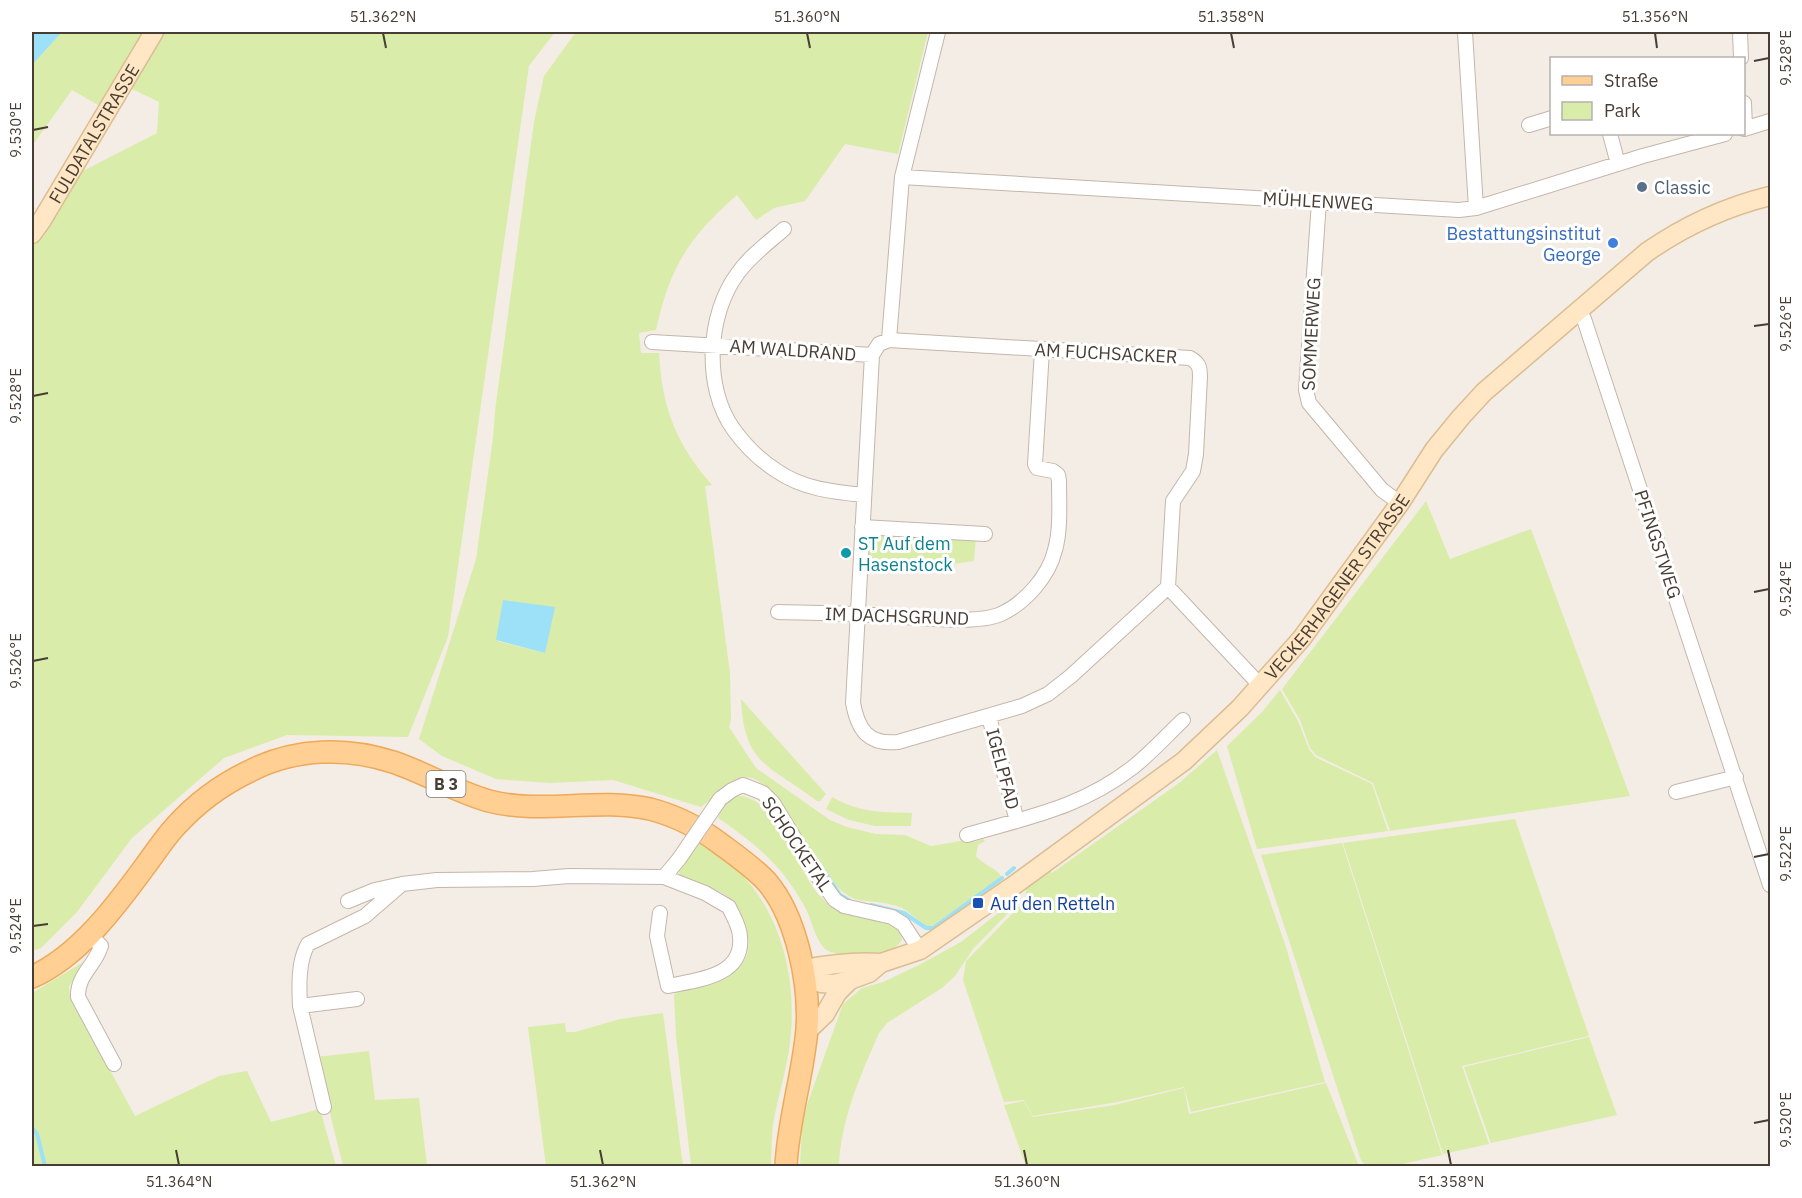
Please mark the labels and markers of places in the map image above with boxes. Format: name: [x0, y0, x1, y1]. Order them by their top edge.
place label: Classic: [1654, 176, 1711, 199]
marker: Classic: [1635, 180, 1649, 194]
place label: Bestattungsinstitut George: [1447, 222, 1601, 266]
marker: Bestattungsinstitut George: [1606, 236, 1620, 250]
place label: ST Auf dem Hasenstock: [858, 532, 953, 576]
marker: ST Auf dem Hasenstock: [839, 546, 853, 560]
place label: Auf den Retteln: [990, 892, 1115, 915]
marker: Auf den Retteln: [971, 896, 985, 910]

